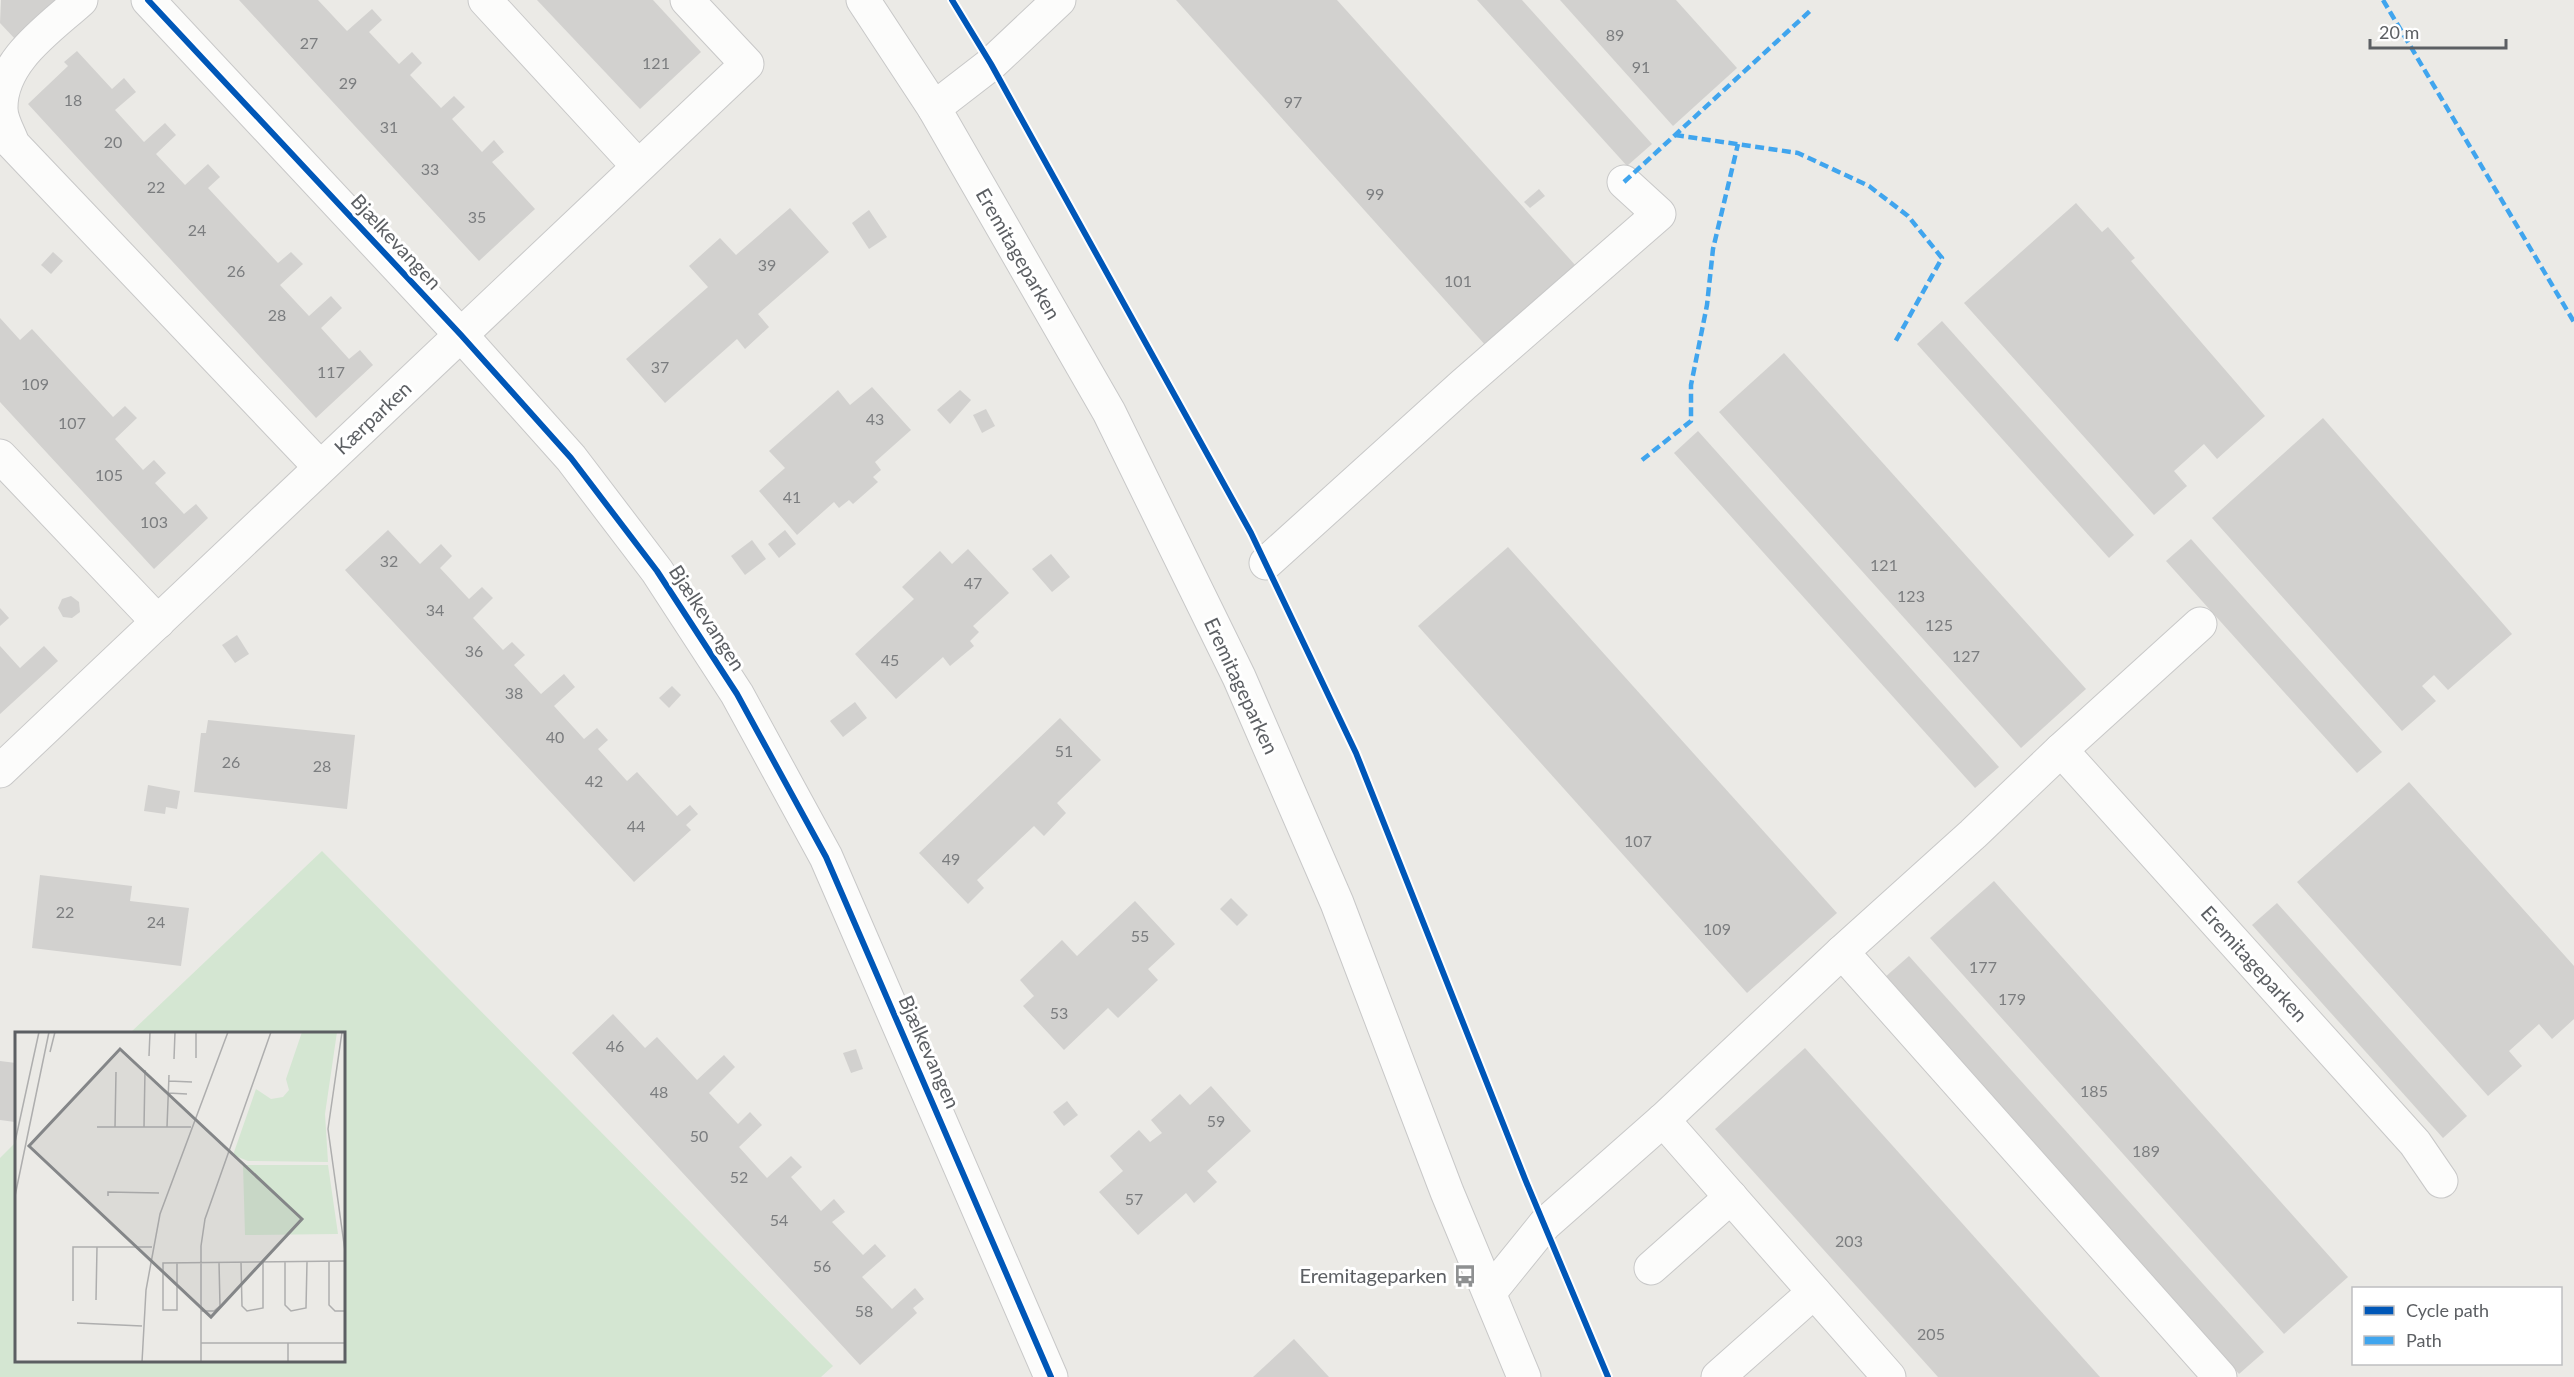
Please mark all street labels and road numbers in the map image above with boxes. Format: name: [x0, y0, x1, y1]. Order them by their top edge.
street label: Eremitageparken: [972, 184, 1066, 323]
street label: Bjælkevangen: [347, 189, 447, 294]
street label: Kærparken: [329, 376, 416, 459]
street label: Bjælkevangen: [665, 560, 751, 675]
street label: Eremitageparken: [1200, 614, 1284, 758]
street label: Eremitageparken: [2196, 900, 2313, 1026]
street label: Bjælkevangen: [894, 991, 966, 1112]

